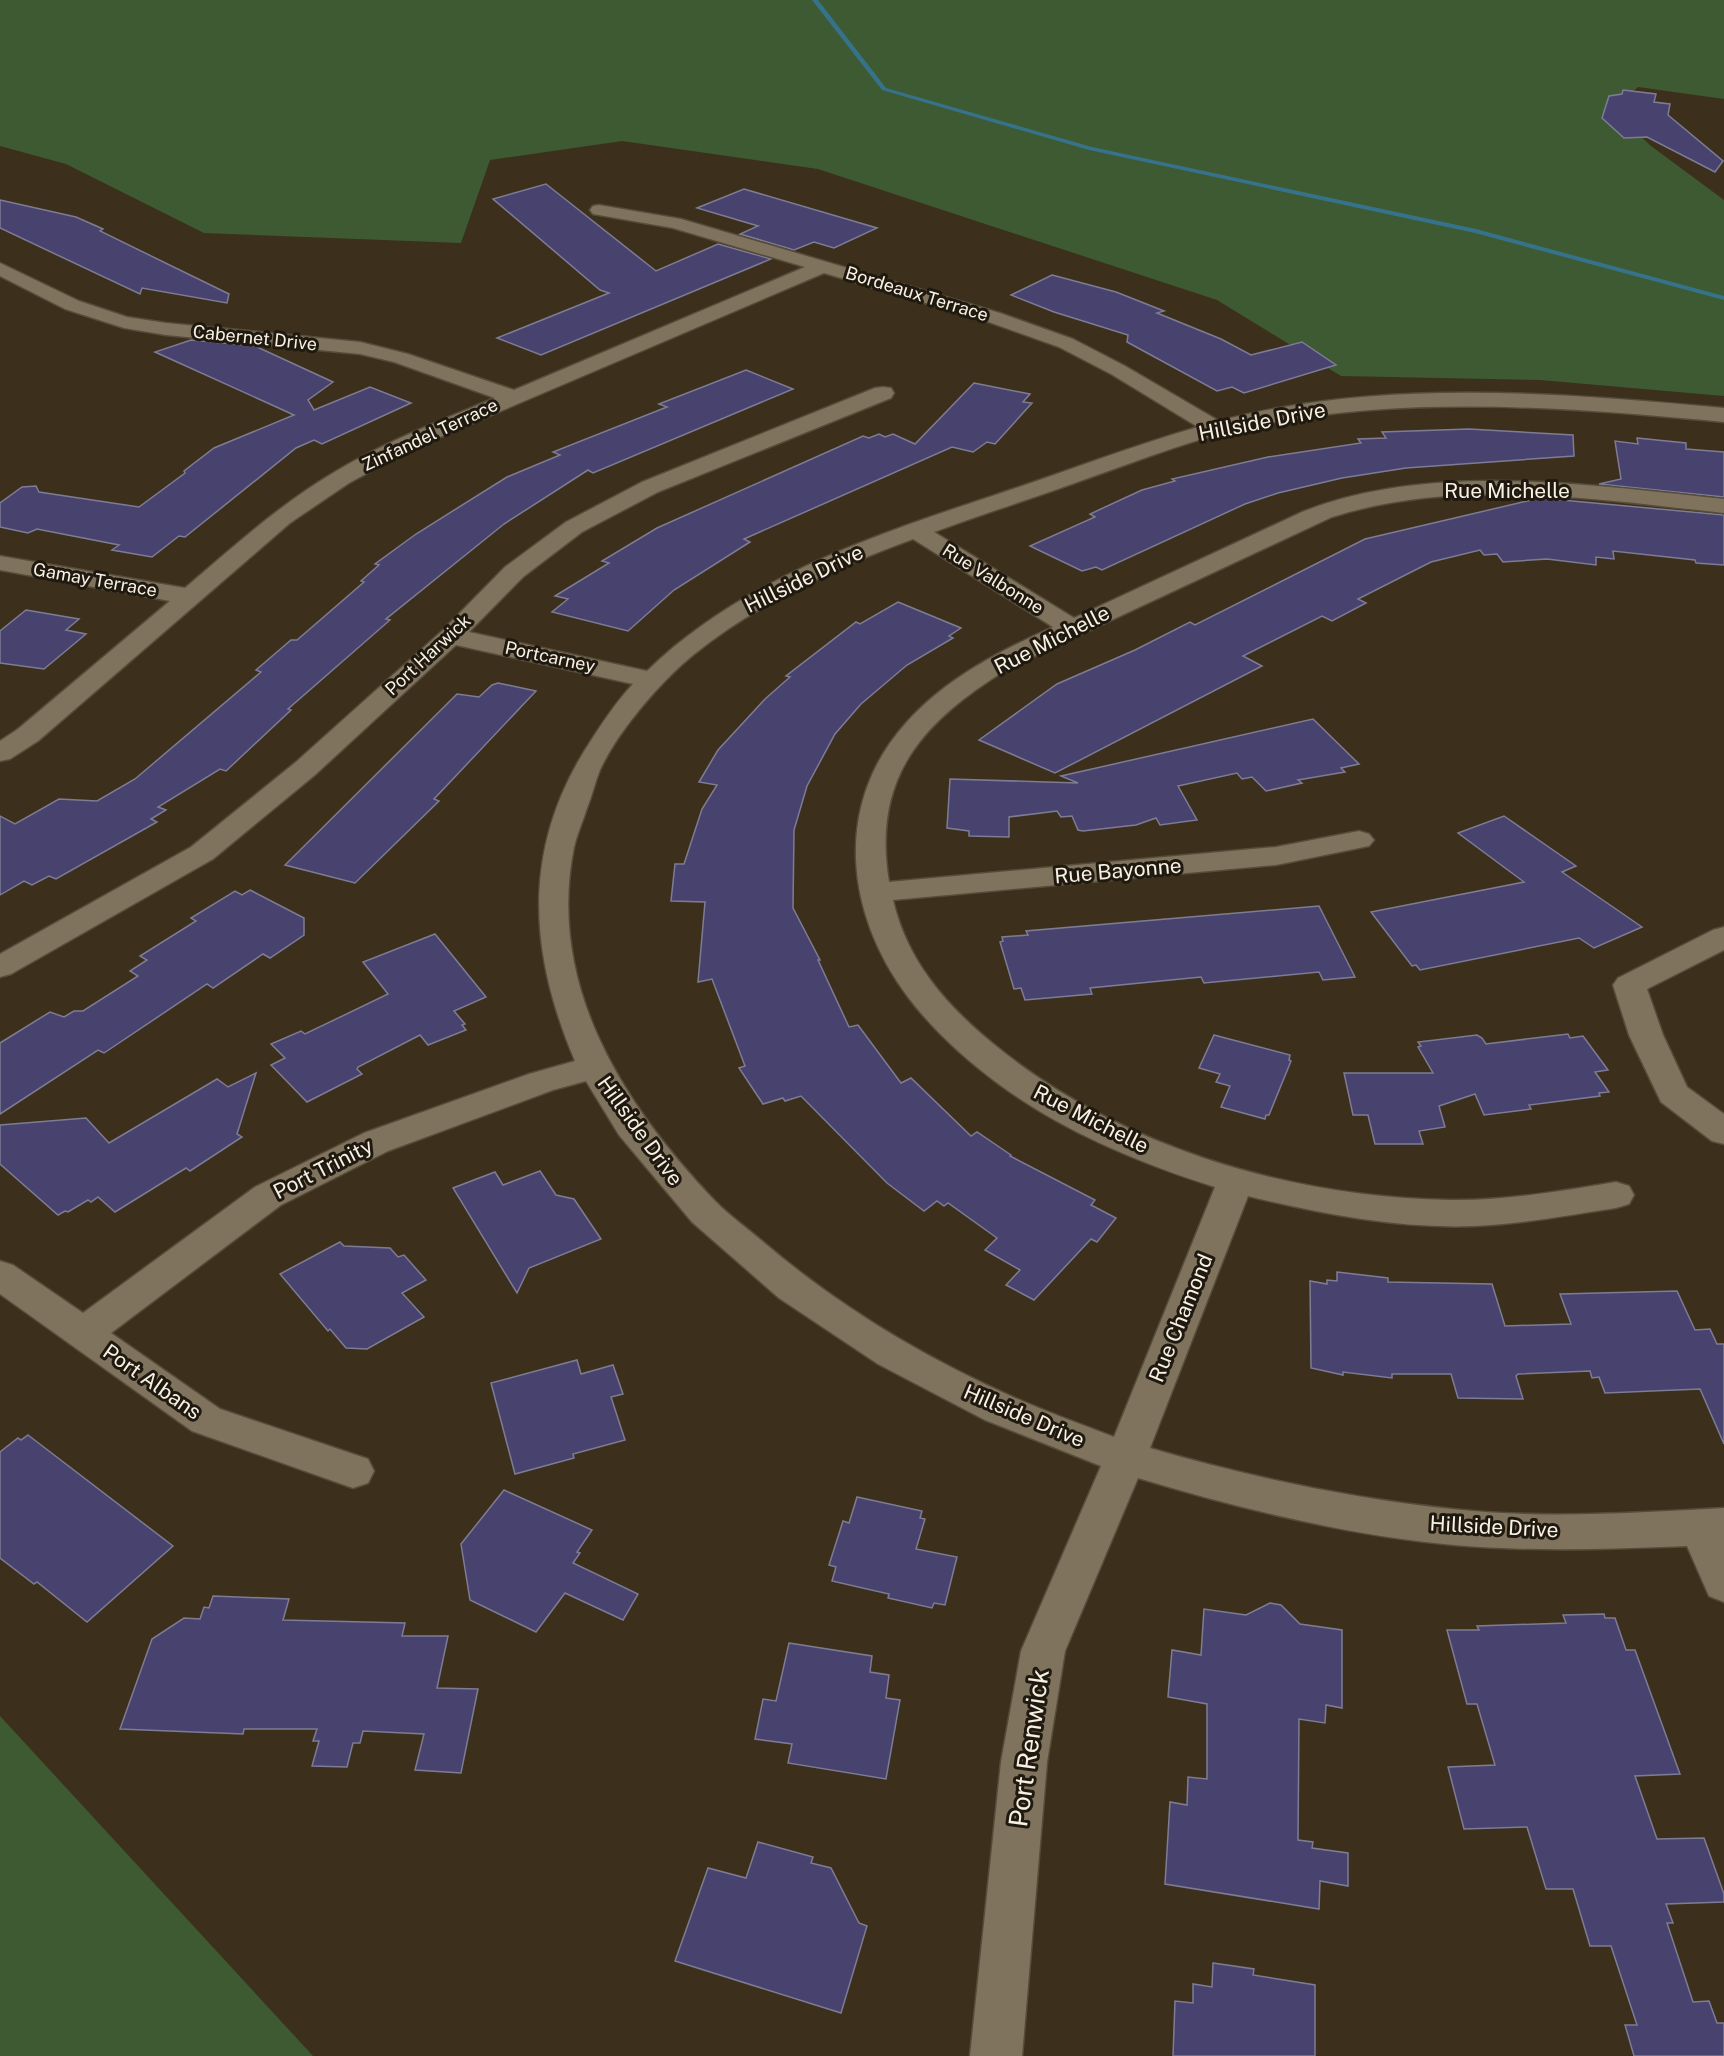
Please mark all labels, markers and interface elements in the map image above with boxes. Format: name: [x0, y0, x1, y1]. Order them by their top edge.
street label: Bordeaux Terrace: [843, 262, 991, 325]
street label: Cabernet Drive: [192, 321, 318, 354]
street label: Zinfandel Terrace: [359, 394, 501, 475]
street label: Hillside Drive: [1196, 397, 1328, 446]
street label: Rue Michelle: [1444, 478, 1570, 503]
street label: Hillside Drive: [740, 539, 867, 618]
street label: Rue Valbonne: [939, 539, 1048, 618]
street label: Gamay Terrace: [31, 558, 159, 601]
street label: Rue Michelle: [990, 600, 1114, 679]
street label: Port Harwick: [381, 610, 475, 699]
street label: Portcarney: [503, 637, 598, 676]
street label: Rue Bayonne: [1053, 852, 1183, 889]
street label: Hillside Drive: [592, 1071, 688, 1190]
street label: Rue Michelle: [1029, 1079, 1153, 1158]
street label: Port Trinity: [269, 1133, 377, 1204]
street label: Rue Chamond: [1143, 1250, 1218, 1386]
street label: Port Albans: [98, 1339, 206, 1425]
street label: Hillside Drive: [960, 1379, 1088, 1452]
street label: Hillside Drive: [1429, 1511, 1559, 1542]
street label: Port Renwick: [1002, 1667, 1055, 1829]

